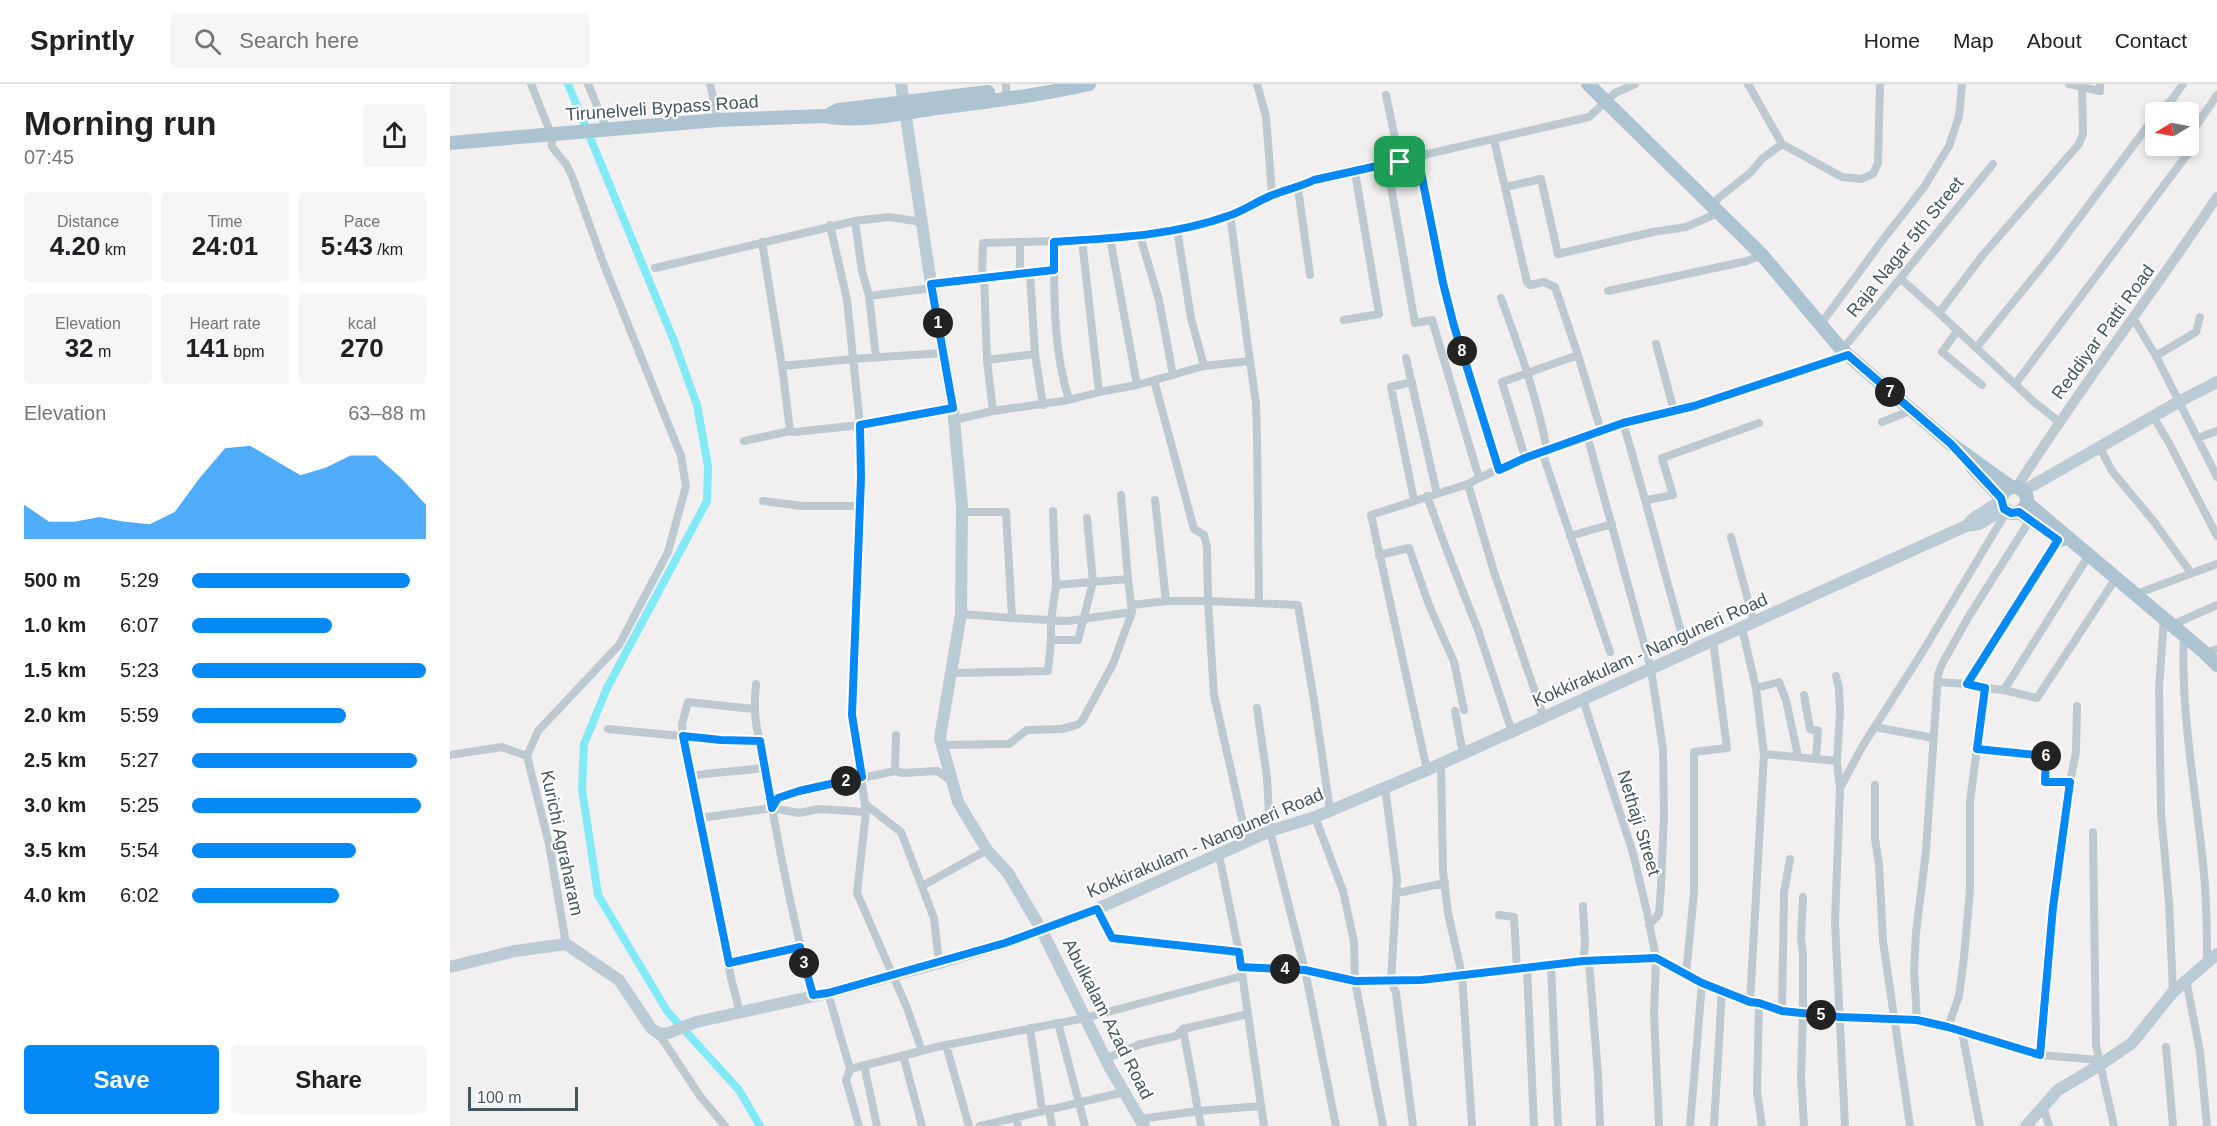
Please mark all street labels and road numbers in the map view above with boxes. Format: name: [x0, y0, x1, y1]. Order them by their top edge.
street label: Tirunelveli Bypass Road: [565, 91, 759, 125]
street label: Raja Nagar 5th Street: [1842, 173, 1968, 321]
street label: Reddiyar Patti Road: [2048, 261, 2158, 403]
street label: Kokkirakulam - Nanguneri Road: [1529, 589, 1771, 711]
street label: Kurichi Agraharam: [537, 768, 587, 918]
street label: Nethaji Street: [1613, 768, 1665, 878]
street label: Kokkirakulam - Nanguneri Road: [1084, 784, 1326, 902]
street label: Abulkalam Azad Road: [1059, 936, 1157, 1102]

